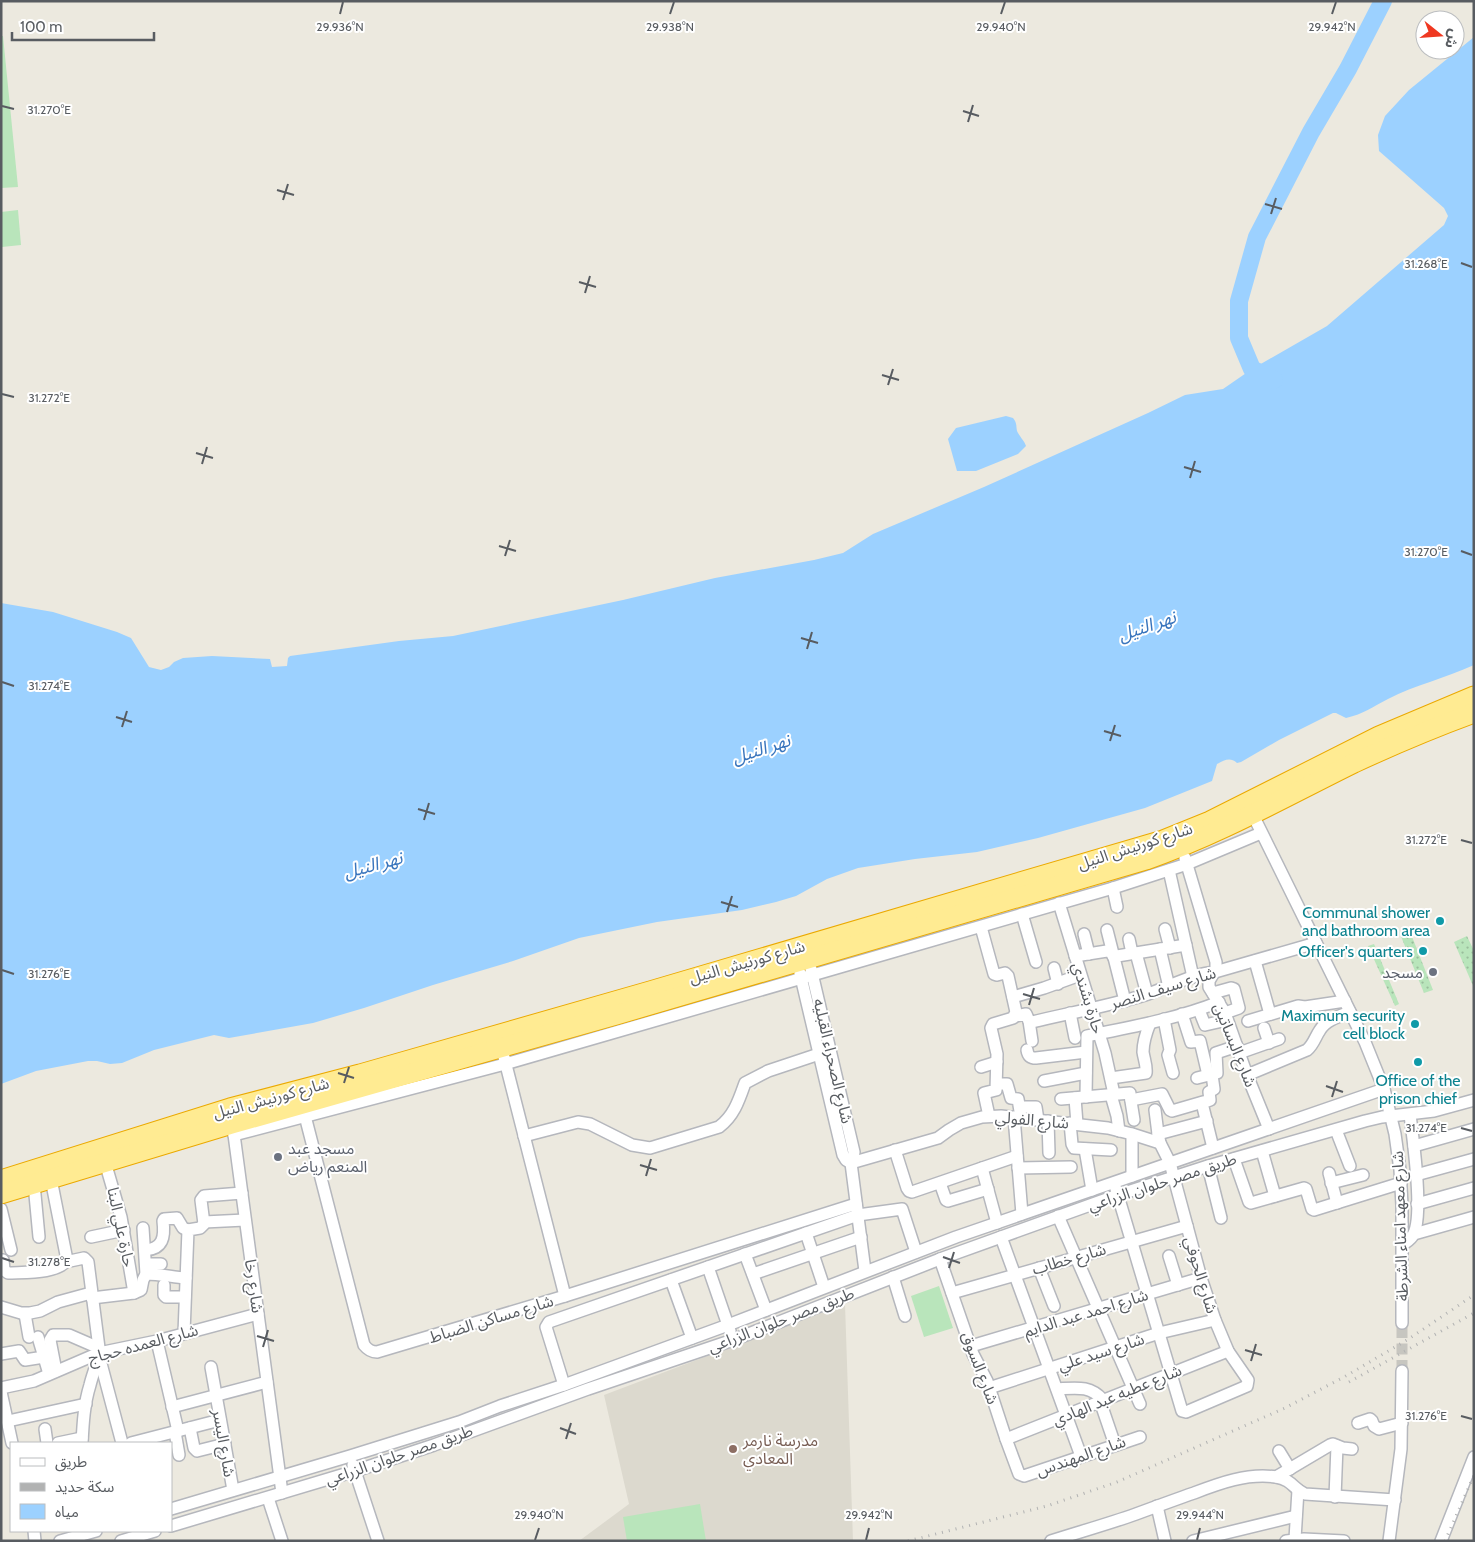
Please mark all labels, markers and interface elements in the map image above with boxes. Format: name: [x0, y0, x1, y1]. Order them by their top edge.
scale bar: [12, 10, 155, 42]
north arrow: [1415, 10, 1465, 60]
text: 100 m: [20, 18, 62, 36]
text: 29.936°N: [316, 19, 364, 34]
text: 29.938°N: [646, 19, 694, 34]
text: 29.940°N: [976, 19, 1026, 34]
text: 29.942°N: [1308, 19, 1356, 34]
text: ش: [1441, 27, 1464, 51]
text: 31.270°E: [27, 102, 71, 117]
text: 31.268°E: [1404, 256, 1448, 271]
text: 31.272°E: [28, 390, 70, 405]
text: 31.270°E: [1404, 544, 1448, 559]
water label: نهر النيل: [1115, 605, 1181, 646]
text: 31.274°E: [28, 678, 70, 693]
water label: نهر النيل: [729, 729, 795, 769]
street label: شارع كورنيش النيل: [1075, 818, 1196, 876]
text: 31.272°E: [1405, 832, 1447, 847]
water label: نهر النيل: [341, 846, 407, 883]
place label: Communal shower and bathroom area: [1302, 903, 1431, 940]
marker: Communal shower and bathroom area: [1434, 915, 1446, 927]
street label: شارع كورنيش النيل: [687, 936, 808, 991]
place label: Officer's quarters: [1298, 942, 1413, 961]
marker: Officer's quarters: [1417, 945, 1429, 957]
street label: حارة بشندي: [1066, 960, 1108, 1037]
street label: شارع سيف النصر: [1107, 963, 1219, 1016]
place label: مسجد: [1382, 963, 1423, 982]
text: 31.276°E: [28, 966, 70, 981]
marker: مسجد: [1427, 966, 1439, 978]
street label: شارع الصحراء القبليه: [806, 997, 857, 1126]
street label: شارع البساتين: [1207, 1000, 1260, 1091]
place label: Maximum security cell block: [1281, 1006, 1406, 1043]
marker: Maximum security cell block: [1409, 1018, 1421, 1030]
marker: Office of the prison chief: [1412, 1056, 1424, 1068]
place label: Office of the prison chief: [1375, 1071, 1461, 1108]
street label: شارع كورنيش النيل: [211, 1073, 332, 1126]
street label: شارع الفولي: [994, 1107, 1070, 1136]
text: 31.274°E: [1405, 1120, 1447, 1135]
place label: مسجد عبد المنعم رياض: [288, 1139, 367, 1179]
street label: طريق مصر حلوان الزراعي: [1085, 1149, 1240, 1218]
street label: شارع معهد امناء الشرطة: [1388, 1150, 1415, 1301]
marker: مسجد عبد المنعم رياض: [272, 1151, 284, 1163]
street label: حارة علي البنا: [101, 1185, 139, 1269]
street label: شارع الحوفي: [1177, 1234, 1222, 1317]
street label: شارع خطاب: [1030, 1239, 1109, 1282]
text: 31.278°E: [28, 1254, 71, 1269]
street label: شارع رخا: [238, 1258, 267, 1315]
street label: طريق مصر حلوان الزراعي: [705, 1283, 858, 1359]
street label: شارع احمد عبد الدايم: [1021, 1285, 1151, 1344]
street label: شارع مساكن الضباط: [426, 1291, 556, 1350]
street label: شارع العمده حجاج: [86, 1320, 201, 1371]
street label: شارع السوق: [955, 1329, 1003, 1408]
street label: شارع سيد علي: [1055, 1329, 1148, 1378]
street label: شارع عطيه عبد الهادي: [1050, 1360, 1186, 1432]
street label: شارع اليسر: [206, 1407, 239, 1479]
text: 31.276°E: [1405, 1408, 1447, 1423]
street label: طريق مصر حلوان الزراعي: [323, 1421, 476, 1492]
place label: مدرسة نارمر المعادي: [742, 1431, 818, 1470]
street label: شارع المهندس: [1034, 1432, 1129, 1483]
legend: [10, 1442, 172, 1532]
marker: مدرسة نارمر المعادي: [727, 1443, 739, 1455]
text: طريق: [55, 1453, 87, 1472]
text: سكة حديد: [55, 1478, 115, 1496]
text: مياه: [55, 1503, 79, 1521]
text: 29.940°N: [514, 1507, 564, 1522]
text: 29.942°N: [845, 1507, 893, 1522]
text: 29.944°N: [1176, 1507, 1224, 1522]

